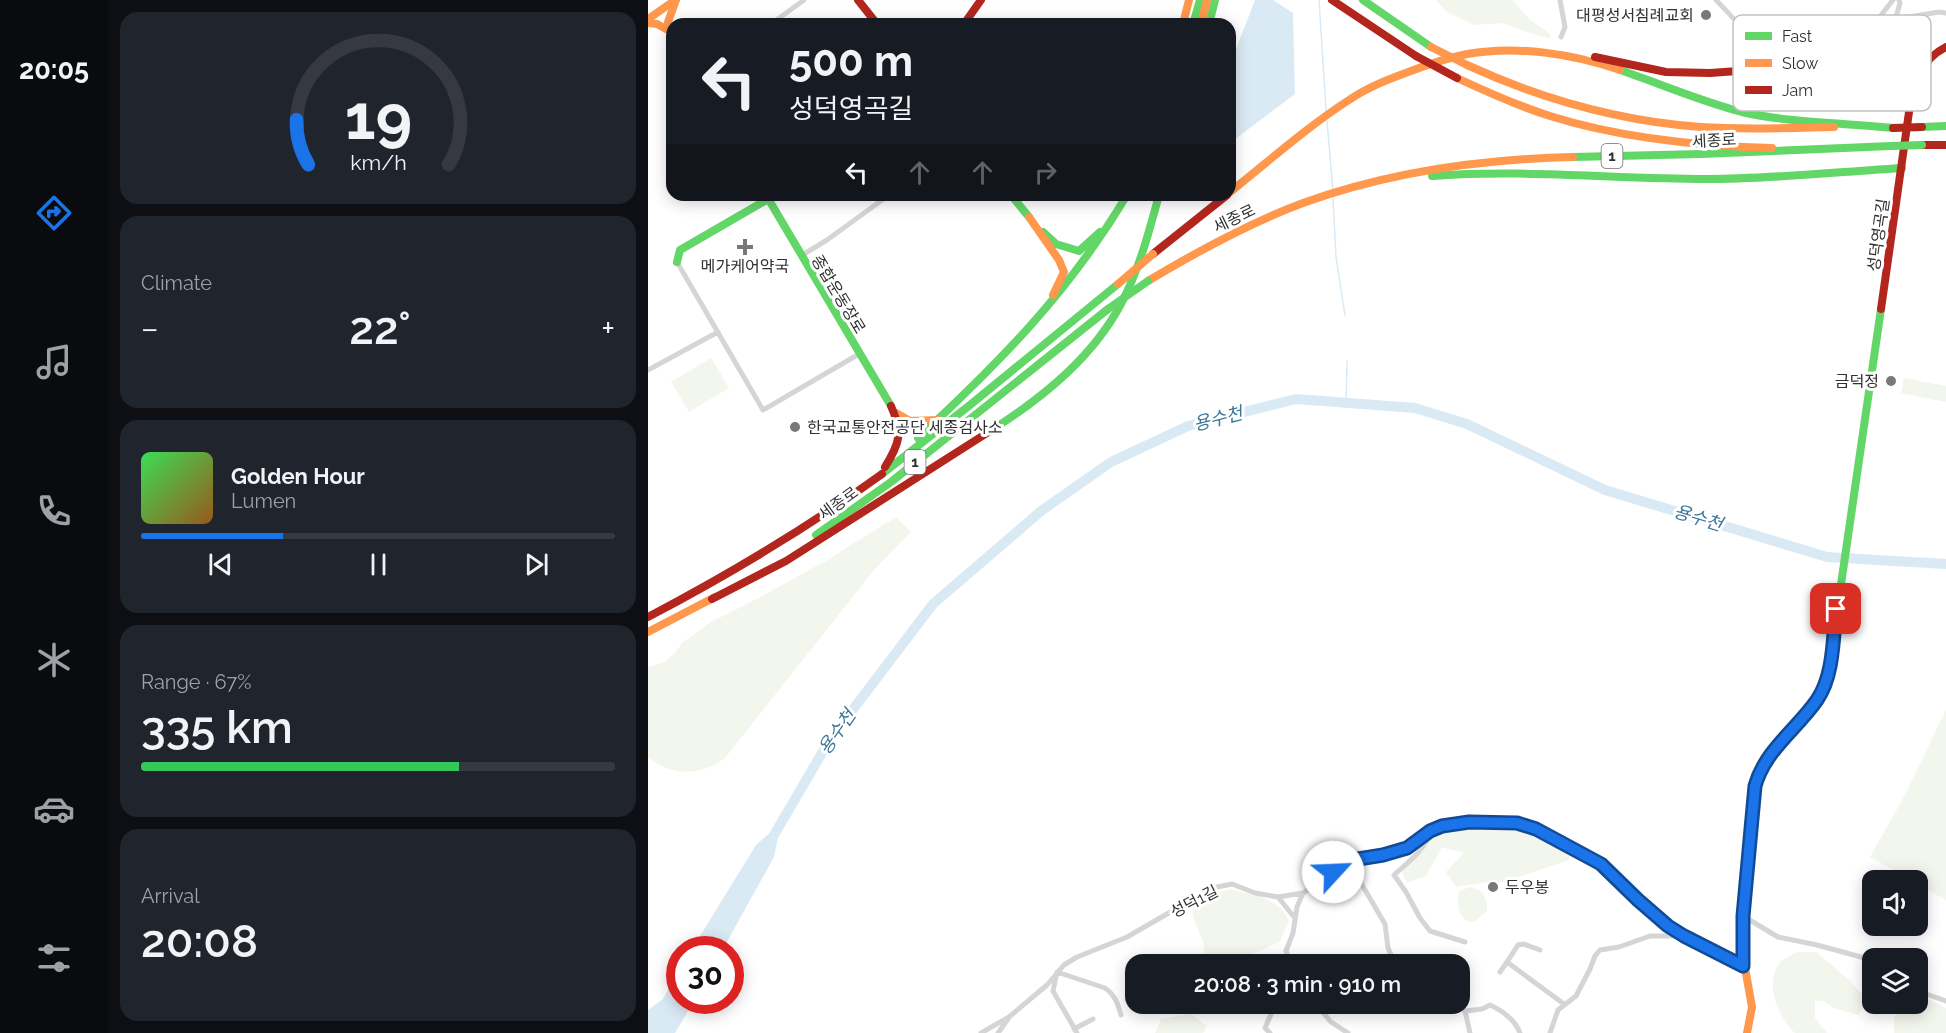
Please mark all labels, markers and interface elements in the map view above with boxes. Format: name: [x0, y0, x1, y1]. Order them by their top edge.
place label: 대평성서침례교회: [1576, 6, 1694, 25]
marker: 대평성서침례교회: [1699, 8, 1713, 22]
legend: [1733, 15, 1931, 111]
text: Fast: [1782, 27, 1813, 46]
text: 500 m: [789, 37, 913, 86]
icon: left: [690, 42, 768, 120]
text: 20:05: [19, 54, 89, 85]
text: Slow: [1782, 54, 1818, 73]
text: 19: [344, 80, 412, 154]
text: Jam: [1782, 81, 1813, 100]
text: 성덕영곡길: [789, 93, 913, 124]
street label: 세종로: [1691, 130, 1737, 151]
road number: 1: [1602, 144, 1622, 168]
text: km/h: [350, 150, 406, 175]
icon: left: [840, 156, 873, 189]
icon: ahead: [903, 156, 936, 189]
icon: ahead: [966, 156, 999, 189]
icon: right: [1029, 156, 1062, 189]
icon: directions: [33, 192, 75, 234]
street label: 성덕영곡길: [1864, 197, 1893, 273]
street label: 세종로: [1210, 200, 1258, 237]
marker: 메가케어약국: [738, 240, 752, 254]
street label: 종합운동장로: [808, 252, 870, 337]
place label: 메가케어약국: [701, 257, 789, 276]
text: Climate: [141, 271, 212, 295]
text: 22°: [349, 302, 411, 355]
text: −: [141, 309, 159, 348]
text: +: [601, 309, 615, 348]
icon: music: [33, 341, 75, 383]
place label: 금덕정: [1835, 372, 1879, 391]
marker: 금덕정: [1884, 374, 1898, 388]
water label: 용수천: [1191, 402, 1247, 435]
place label: 한국교통안전공단 세종검사소: [807, 418, 1002, 437]
marker: 한국교통안전공단 세종검사소: [788, 420, 802, 434]
road number: 1: [904, 450, 926, 474]
text: Golden Hour: [231, 463, 365, 489]
street label: 세종로: [815, 483, 862, 524]
text: Lumen: [231, 489, 296, 513]
icon: phone: [33, 490, 75, 532]
water label: 용수천: [1671, 500, 1727, 536]
icon: previous: [204, 548, 237, 581]
icon: pause: [362, 548, 395, 581]
icon: next: [520, 548, 553, 581]
pin: [1810, 583, 1861, 634]
icon: arrive: [1819, 592, 1852, 625]
icon: climate: [33, 639, 75, 681]
text: Range · 67%: [141, 670, 252, 694]
text: 335 km: [141, 701, 293, 754]
water label: 용수천: [814, 703, 861, 758]
icon: car: [33, 788, 75, 830]
position arrow: [1301, 840, 1365, 904]
map controls: [1862, 870, 1928, 1014]
button: sound: [1862, 870, 1928, 936]
place label: 두우봉: [1505, 878, 1549, 897]
marker: 두우봉: [1486, 880, 1500, 894]
street label: 성덕1길: [1167, 881, 1221, 921]
text: Arrival: [141, 884, 200, 908]
text: 20:08: [141, 915, 258, 968]
speed limit sign: 30: [666, 936, 744, 1014]
icon: filters: [33, 937, 75, 979]
button: layers: [1862, 948, 1928, 1014]
text: 20:08 · 3 min · 910 m: [1194, 971, 1401, 997]

